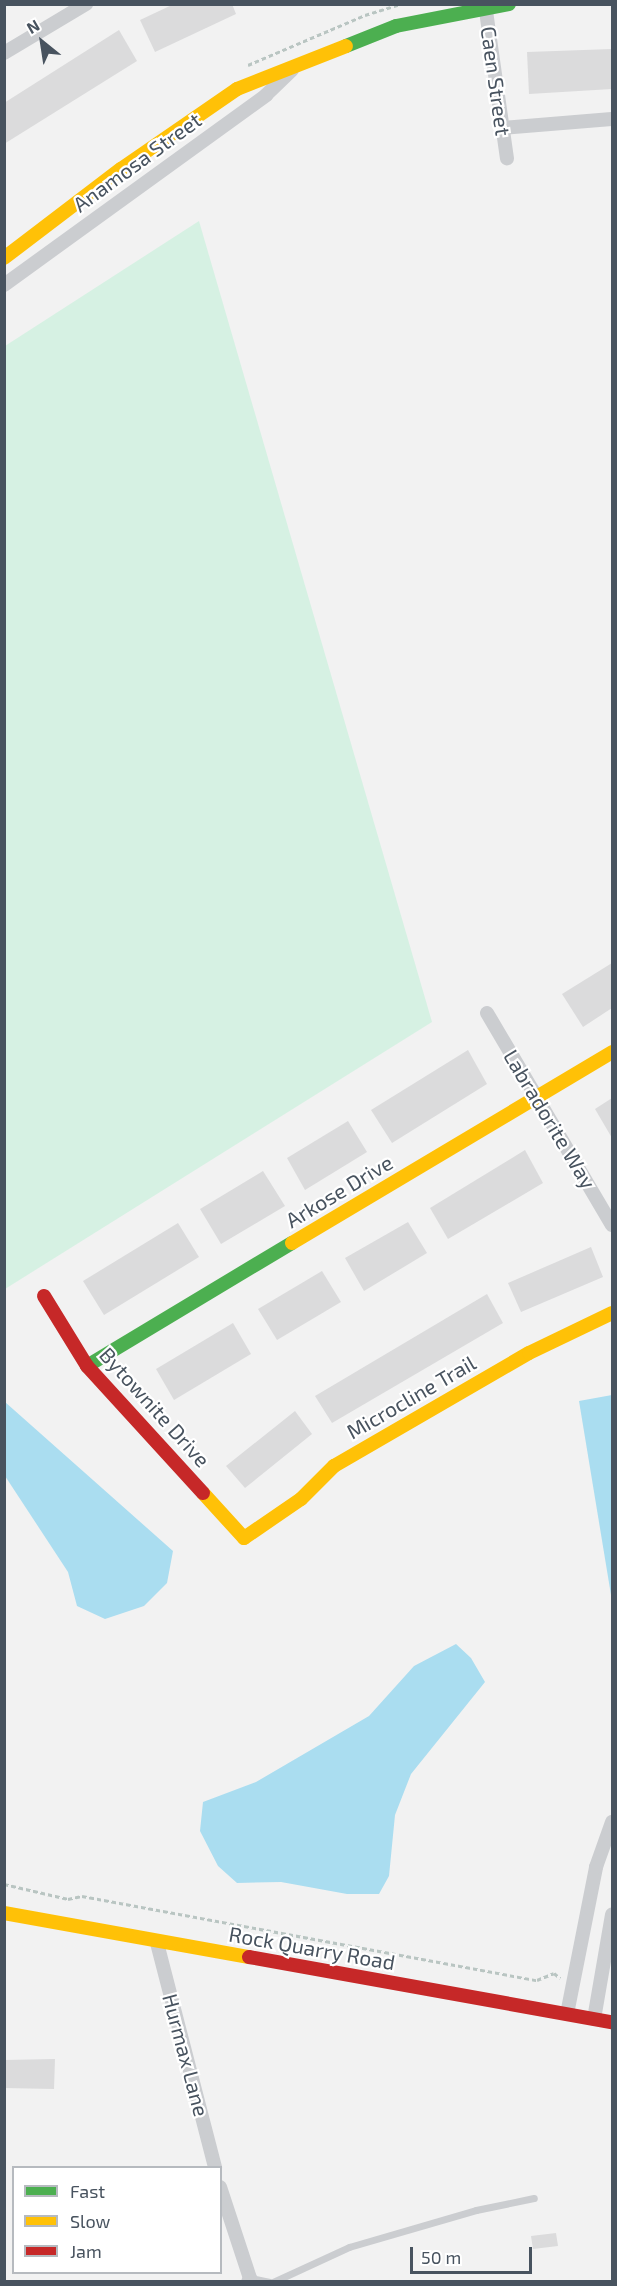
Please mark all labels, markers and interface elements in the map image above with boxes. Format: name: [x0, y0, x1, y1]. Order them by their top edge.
north arrow: [12, 12, 72, 72]
text: N: [23, 15, 43, 37]
street label: Caen Street: [476, 25, 516, 137]
street label: Anamosa Street: [68, 107, 206, 217]
street label: Labradorite Way: [498, 1045, 602, 1193]
street label: Arkose Drive: [281, 1149, 397, 1233]
street label: Bytownite Drive: [95, 1342, 215, 1472]
street label: Microcline Trail: [342, 1350, 480, 1444]
street label: Rock Quarry Road: [227, 1921, 397, 1975]
street label: Hurmax Lane: [158, 1991, 214, 2119]
legend: [12, 2166, 222, 2274]
text: Fast: [70, 2180, 105, 2202]
text: Slow: [70, 2210, 110, 2232]
scale bar: [413, 2235, 534, 2273]
text: Jam: [70, 2240, 102, 2262]
text: 50 m: [421, 2246, 461, 2268]

